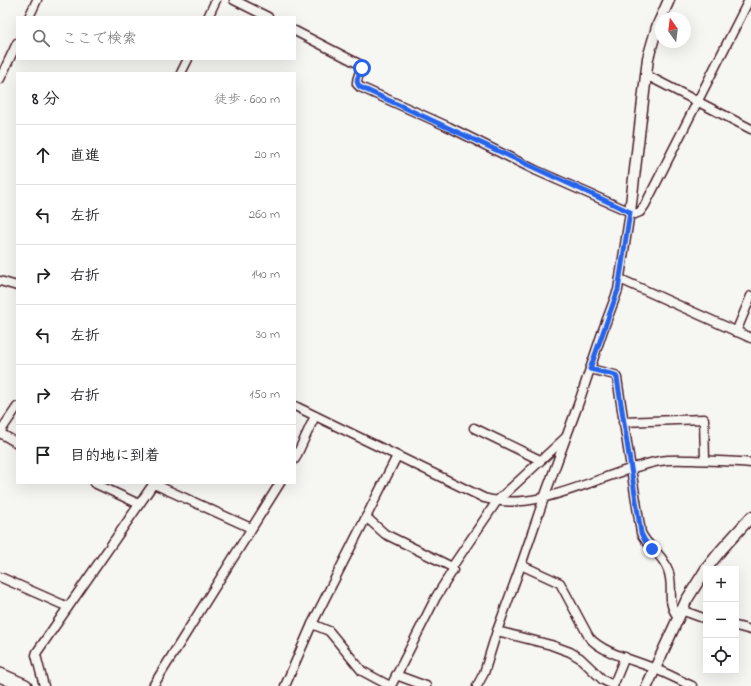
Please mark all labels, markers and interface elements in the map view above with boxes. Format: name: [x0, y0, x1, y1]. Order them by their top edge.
north arrow: [655, 12, 691, 48]
search box: [16, 16, 296, 60]
icon: search: [30, 27, 52, 49]
text: ここで検索: [62, 28, 137, 50]
route start: [353, 59, 371, 77]
text: 8 分: [32, 87, 60, 112]
text: 徒歩 · 600 m: [214, 90, 280, 109]
icon: ahead: [32, 144, 54, 166]
text: 直進: [70, 145, 100, 167]
text: 20 m: [255, 145, 280, 164]
icon: left: [32, 204, 54, 226]
text: 左折: [70, 205, 100, 227]
text: 260 m: [249, 205, 280, 224]
icon: right: [32, 264, 54, 286]
text: 右折: [70, 265, 100, 287]
text: 140 m: [252, 265, 280, 284]
icon: left: [32, 324, 54, 346]
text: 左折: [70, 325, 100, 347]
text: 30 m: [256, 325, 280, 344]
icon: right: [32, 384, 54, 406]
text: 右折: [70, 385, 100, 407]
text: 150 m: [249, 385, 280, 404]
icon: arrive: [32, 444, 54, 466]
text: 目的地に到着: [70, 445, 160, 467]
route end: [643, 540, 661, 558]
map controls: [703, 566, 739, 674]
button: +: [703, 566, 739, 602]
button: −: [703, 602, 739, 638]
button: locate: [703, 638, 739, 674]

